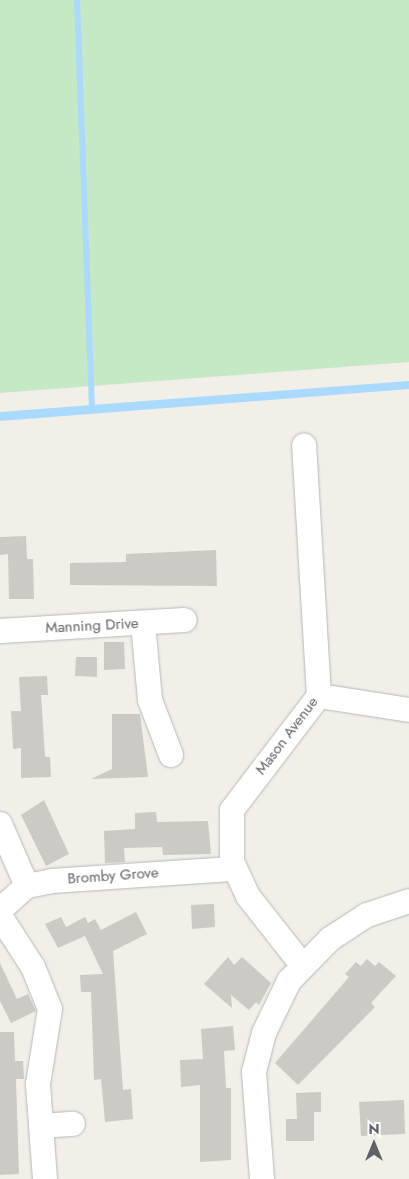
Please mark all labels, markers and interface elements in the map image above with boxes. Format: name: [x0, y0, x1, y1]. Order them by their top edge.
street label: Manning Drive: [45, 615, 139, 637]
street label: Mason Avenue: [252, 694, 322, 778]
street label: Bromby Grove: [67, 864, 159, 888]
north arrow: [349, 1119, 399, 1169]
text: N: [368, 1119, 380, 1139]

